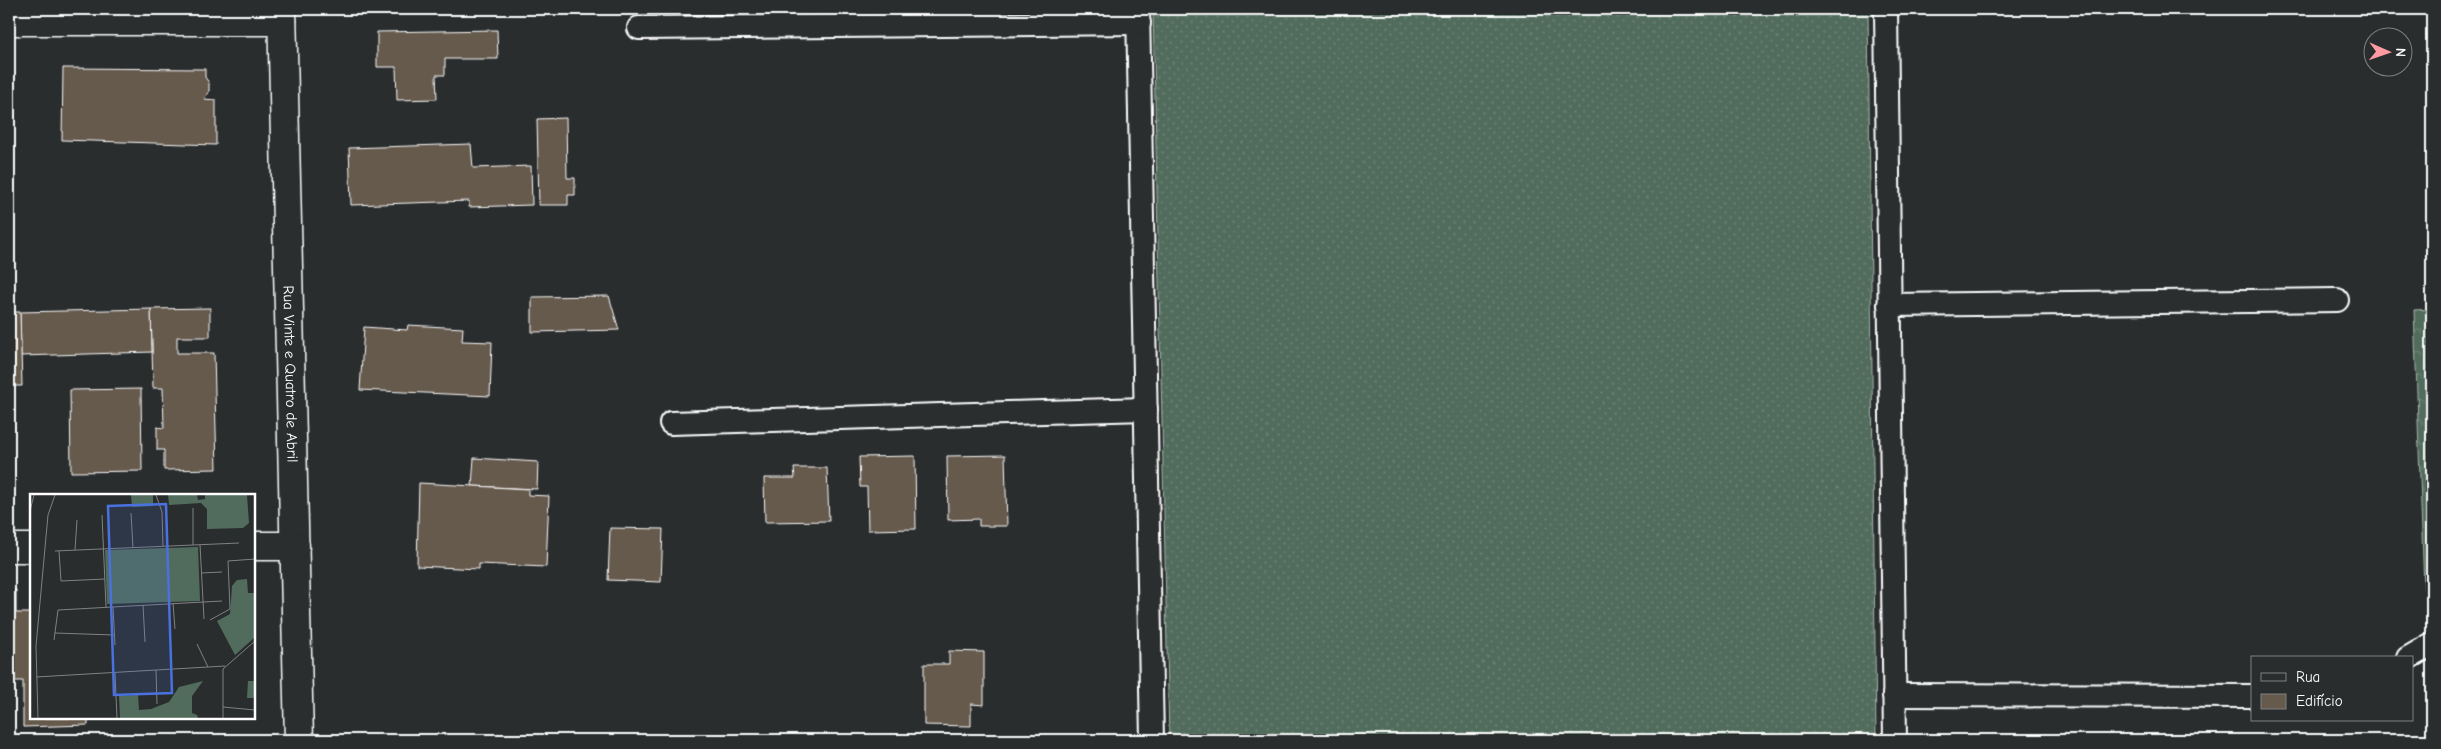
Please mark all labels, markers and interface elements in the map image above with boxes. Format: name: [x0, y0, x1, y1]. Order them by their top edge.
north arrow: [2364, 28, 2414, 78]
text: N: [2392, 48, 2409, 57]
street label: Rua Vinte e Quatro de Abril: [279, 285, 302, 463]
inset map: [30, 494, 255, 719]
legend: [2251, 656, 2414, 722]
text: Rua: [2296, 668, 2320, 686]
text: Edifício: [2296, 692, 2343, 710]

